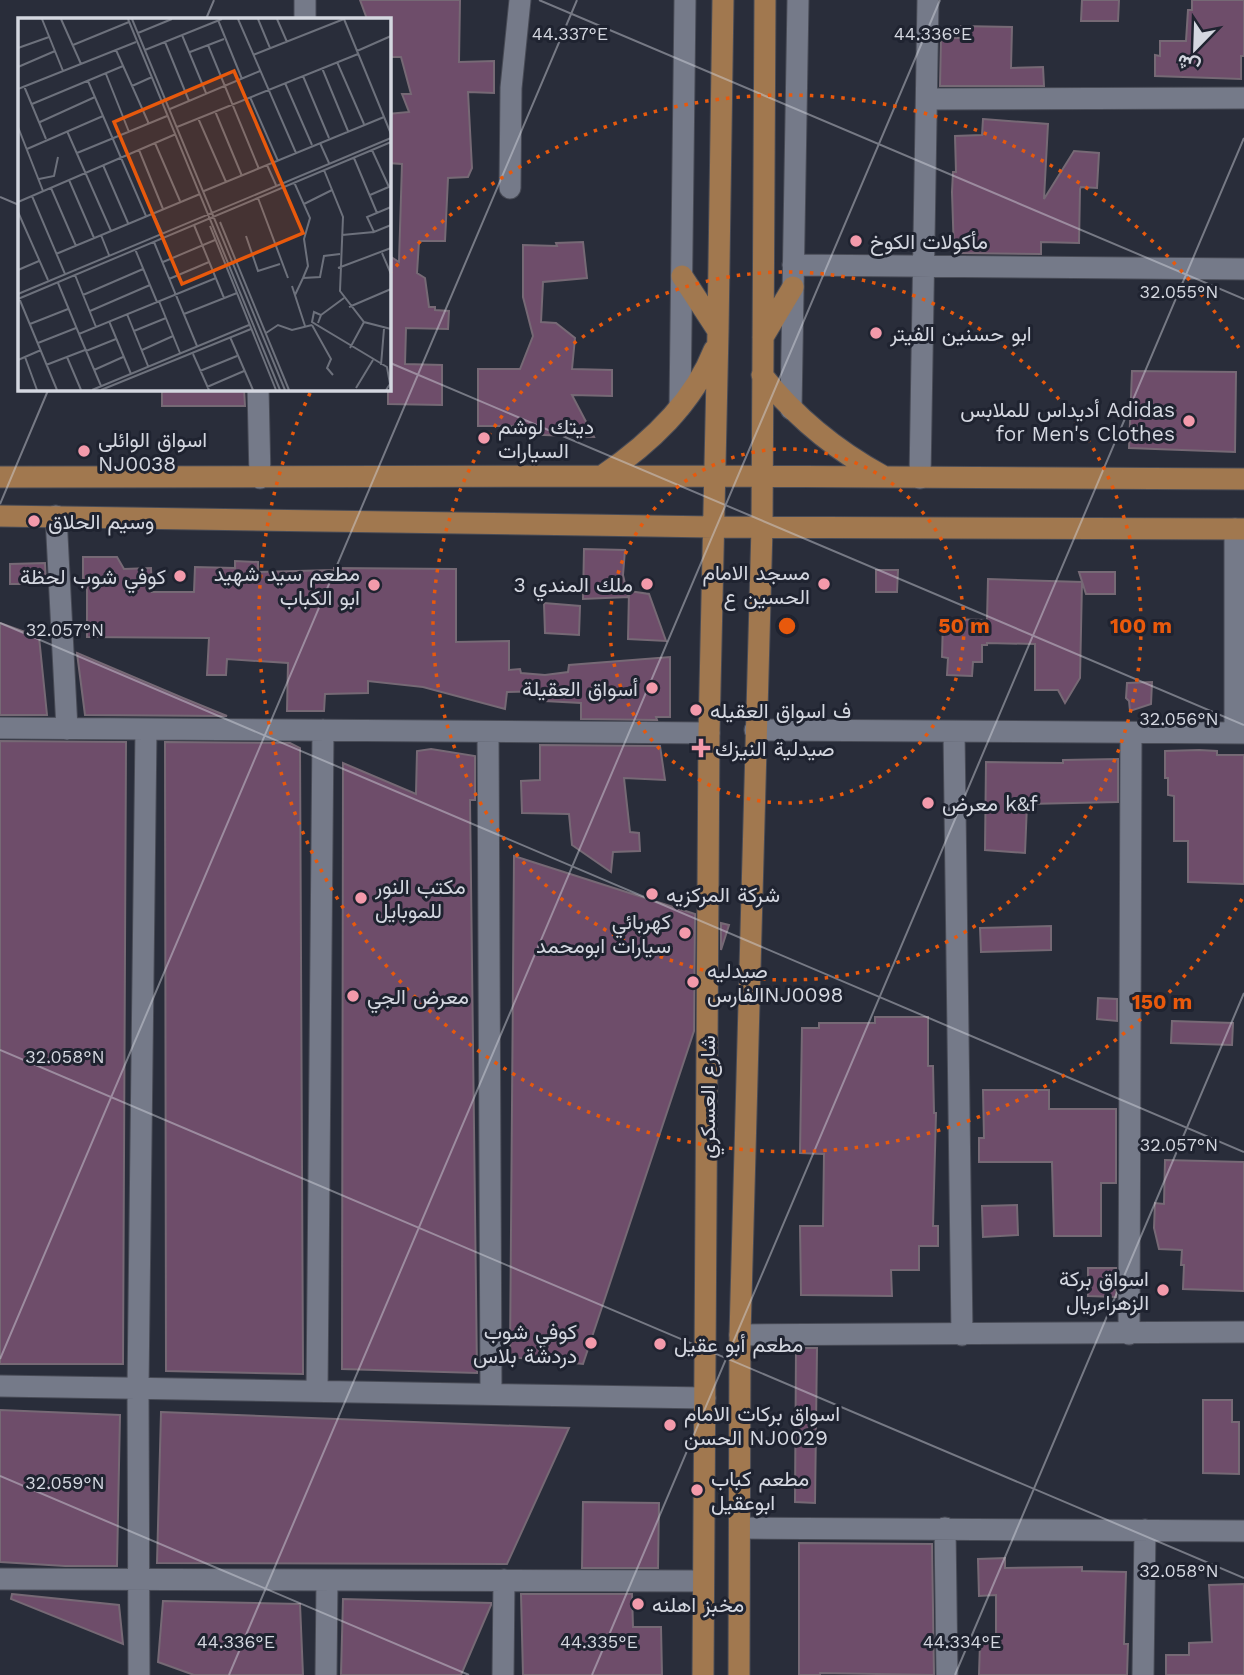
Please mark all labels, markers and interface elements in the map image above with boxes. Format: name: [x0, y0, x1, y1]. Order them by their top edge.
north arrow: [1160, 14, 1230, 84]
inset map: [18, 18, 390, 390]
text: 44.337°E: [532, 23, 608, 44]
text: 44.336°E: [894, 23, 972, 44]
text: ش: [1173, 49, 1204, 79]
place label: مأكولات الكوخ: [870, 229, 988, 256]
marker: مأكولات الكوخ: [848, 233, 864, 249]
text: 32.055°N: [1140, 281, 1218, 302]
place label: ابو حسنين الفيتر: [889, 321, 1032, 347]
marker: ابو حسنين الفيتر: [868, 325, 884, 341]
place label: أديداس للملابس Adidas for Men's Clothes: [960, 397, 1175, 446]
marker: أديداس للملابس Adidas for Men's Clothes: [1181, 413, 1197, 429]
place label: ديتك لوشم السيارات: [498, 414, 594, 464]
place label: اسواق الوائلی NJ0038: [98, 427, 207, 476]
marker: ديتك لوشم السيارات: [476, 430, 492, 446]
marker: اسواق الوائلی NJ0038: [76, 443, 92, 459]
place label: وسيم الحلاق: [48, 509, 154, 536]
marker: وسيم الحلاق: [26, 513, 42, 529]
place label: مسجد الامام الحسين ع: [702, 560, 810, 611]
place label: مطعم سيد شهيد ابو الكباب: [214, 561, 360, 611]
place label: كوفي شوب لحظة: [20, 564, 166, 594]
marker: كوفي شوب لحظة: [172, 568, 188, 584]
place label: ملك المندي 3: [513, 572, 633, 602]
marker: ملك المندي 3: [639, 576, 655, 592]
marker: مسجد الامام الحسين ع: [816, 576, 832, 592]
marker: مطعم سيد شهيد ابو الكباب: [366, 577, 382, 593]
text: 50 m: [938, 613, 990, 638]
text: 100 m: [1110, 613, 1172, 638]
centre of rings: [775, 614, 799, 638]
text: 32.057°N: [26, 619, 104, 640]
place label: أسواق العقيلة: [522, 676, 638, 702]
marker: أسواق العقيلة: [644, 680, 660, 696]
place label: ف اسواق العقيله: [710, 698, 851, 724]
marker: ف اسواق العقيله: [688, 702, 704, 718]
text: 32.056°N: [1139, 708, 1219, 729]
place label: صيدلية النيزك: [715, 736, 835, 762]
marker: صيدلية النيزك: [693, 740, 709, 756]
place label: معرض k&f: [942, 791, 1038, 817]
marker: معرض k&f: [920, 795, 936, 811]
place label: مكتب النور للموبايل: [374, 874, 466, 924]
place label: شركة المركزيه: [666, 882, 780, 908]
marker: شركة المركزيه: [644, 886, 660, 902]
marker: مكتب النور للموبايل: [353, 890, 369, 906]
place label: كهربائي سيارات ابومحمد: [536, 909, 671, 959]
marker: كهربائي سيارات ابومحمد: [677, 925, 693, 941]
place label: صيدليه الفارسNJ0098: [707, 958, 844, 1008]
marker: صيدليه الفارسNJ0098: [685, 974, 701, 990]
place label: معرض الجي: [367, 984, 469, 1014]
marker: معرض الجي: [345, 988, 361, 1004]
text: 150 m: [1132, 989, 1192, 1014]
street label: شارع العسكري: [695, 1035, 725, 1159]
text: 32.058°N: [25, 1046, 105, 1067]
text: 32.057°N: [1140, 1134, 1218, 1155]
place label: اسواق بركة الزهراء﷼: [1059, 1266, 1149, 1317]
marker: اسواق بركة الزهراء﷼: [1155, 1282, 1171, 1298]
place label: كوفي شوب دردشة بلاس: [473, 1319, 577, 1369]
place label: مطعم أبو عقيل: [674, 1332, 803, 1359]
marker: كوفي شوب دردشة بلاس: [583, 1335, 599, 1351]
marker: مطعم أبو عقيل: [652, 1336, 668, 1352]
place label: اسواق بركات الامام الحسن NJ0029: [684, 1401, 840, 1450]
marker: اسواق بركات الامام الحسن NJ0029: [662, 1417, 678, 1433]
place label: مطعم كباب ابوعقيل: [711, 1466, 809, 1516]
text: 32.059°N: [25, 1472, 105, 1493]
marker: مطعم كباب ابوعقيل: [689, 1482, 705, 1498]
text: 32.058°N: [1139, 1560, 1219, 1581]
place label: مخبز اهلنه: [652, 1592, 744, 1618]
marker: مخبز اهلنه: [630, 1596, 646, 1612]
text: 44.336°E: [197, 1631, 275, 1652]
text: 44.335°E: [560, 1631, 638, 1652]
text: 44.334°E: [923, 1631, 1001, 1652]

